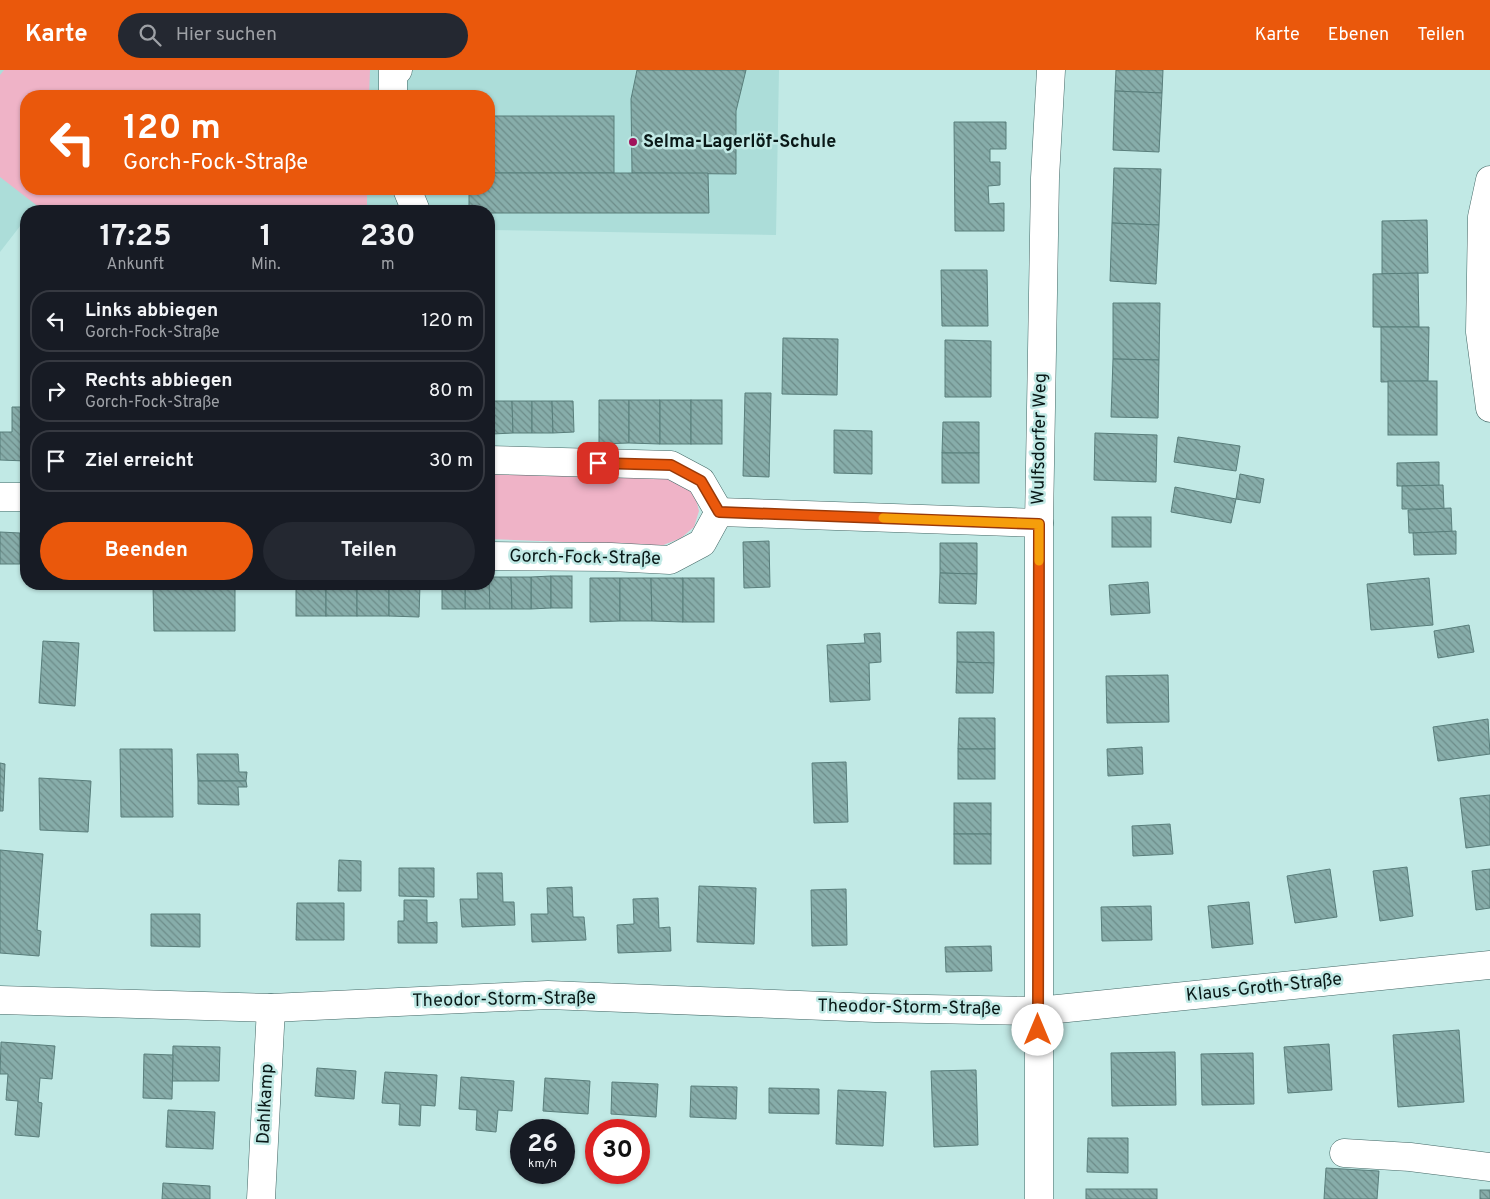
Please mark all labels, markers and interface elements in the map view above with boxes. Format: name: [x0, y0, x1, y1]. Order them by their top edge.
search box: [118, 13, 468, 58]
text: Karte: [25, 20, 88, 50]
icon: search: [136, 21, 164, 49]
text: Hier suchen: [176, 23, 277, 47]
text: Karte: [1255, 24, 1300, 47]
text: Ebenen: [1328, 24, 1389, 47]
text: Teilen: [1417, 24, 1465, 47]
text: 120 m: [123, 107, 221, 151]
icon: left: [40, 110, 105, 175]
place label: Selma-Lagerlöf-Schule: [643, 131, 836, 154]
marker: Selma-Lagerlöf-Schule: [627, 136, 639, 148]
text: Gorch-Fock-Straße: [123, 150, 308, 177]
text: 17:25: [99, 219, 171, 256]
text: 1: [260, 219, 272, 256]
text: 230: [360, 219, 416, 256]
text: Ankunft: [107, 255, 164, 275]
text: Min.: [251, 255, 281, 275]
text: m: [381, 255, 395, 275]
text: Links abbiegen: [85, 299, 218, 323]
icon: left: [42, 307, 70, 335]
text: 120 m: [422, 309, 473, 333]
text: Gorch-Fock-Straße: [85, 323, 220, 343]
text: Rechts abbiegen: [85, 369, 233, 393]
street label: Wulfsdorfer Weg: [1027, 373, 1053, 505]
icon: right: [42, 377, 70, 405]
text: 80 m: [429, 379, 473, 403]
text: Gorch-Fock-Straße: [85, 393, 220, 413]
pin: [577, 442, 619, 484]
icon: arrive: [42, 447, 70, 475]
text: Ziel erreicht: [85, 449, 194, 473]
text: 30 m: [429, 449, 473, 473]
icon: arrive: [584, 449, 612, 477]
button: Beenden: [40, 522, 253, 580]
button: Teilen: [263, 522, 475, 580]
street label: Gorch-Fock-Straße: [509, 545, 661, 571]
street label: Klaus-Groth-Straße: [1185, 968, 1343, 1008]
street label: Theodor-Storm-Straße: [412, 987, 596, 1013]
street label: Theodor-Storm-Straße: [817, 995, 1001, 1021]
position arrow: [1011, 1003, 1063, 1055]
street label: Dahlkamp: [252, 1063, 280, 1145]
speed limit sign: 30: [585, 1119, 650, 1184]
text: 26: [527, 1129, 558, 1161]
text: km/h: [528, 1156, 557, 1172]

